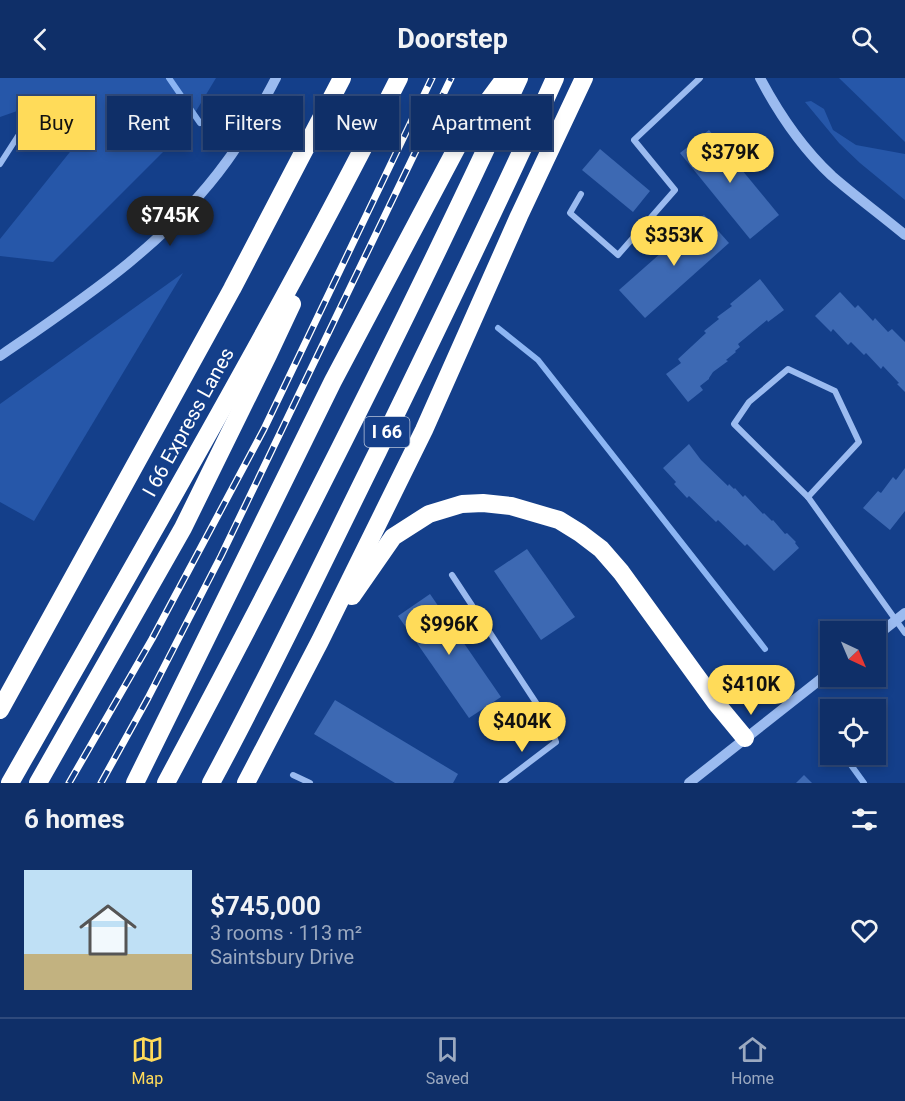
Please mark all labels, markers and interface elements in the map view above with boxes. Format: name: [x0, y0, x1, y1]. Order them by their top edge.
icon: back: [24, 23, 57, 56]
text: Doorstep: [397, 23, 508, 55]
icon: search: [848, 23, 881, 56]
chip: Buy: [18, 96, 95, 150]
chip: Rent: [107, 96, 191, 150]
chip: Filters: [203, 96, 303, 150]
chip: New: [315, 96, 399, 150]
chip: Apartment: [411, 96, 552, 150]
pin: $379K: [688, 133, 772, 184]
text: $379K: [701, 140, 759, 164]
pin: $745K: [128, 196, 212, 247]
text: $745K: [141, 203, 199, 227]
pin: $353K: [632, 216, 716, 267]
text: $353K: [645, 223, 703, 247]
street label: I 66 Express Lanes: [137, 343, 239, 501]
road number: I 66: [364, 417, 410, 447]
pin: $996K: [407, 605, 491, 656]
text: $996K: [420, 612, 478, 636]
north arrow: [820, 621, 886, 687]
map controls: [820, 621, 886, 765]
pin: $410K: [709, 665, 793, 716]
text: $410K: [722, 672, 780, 696]
button: locate: [820, 699, 886, 765]
pin: $404K: [480, 702, 564, 753]
text: $404K: [493, 709, 551, 733]
icon: filters: [848, 803, 881, 836]
text: 6 homes: [24, 804, 125, 834]
text: $745,000: [210, 891, 321, 921]
icon: home: [72, 894, 144, 966]
icon: heart: [848, 914, 881, 947]
text: 3 rooms · 113 m²: [210, 921, 362, 945]
text: Saintsbury Drive: [210, 945, 354, 969]
tab: Map: [131, 1033, 164, 1088]
tab: Saved: [426, 1033, 469, 1088]
tab: Home: [731, 1033, 774, 1088]

